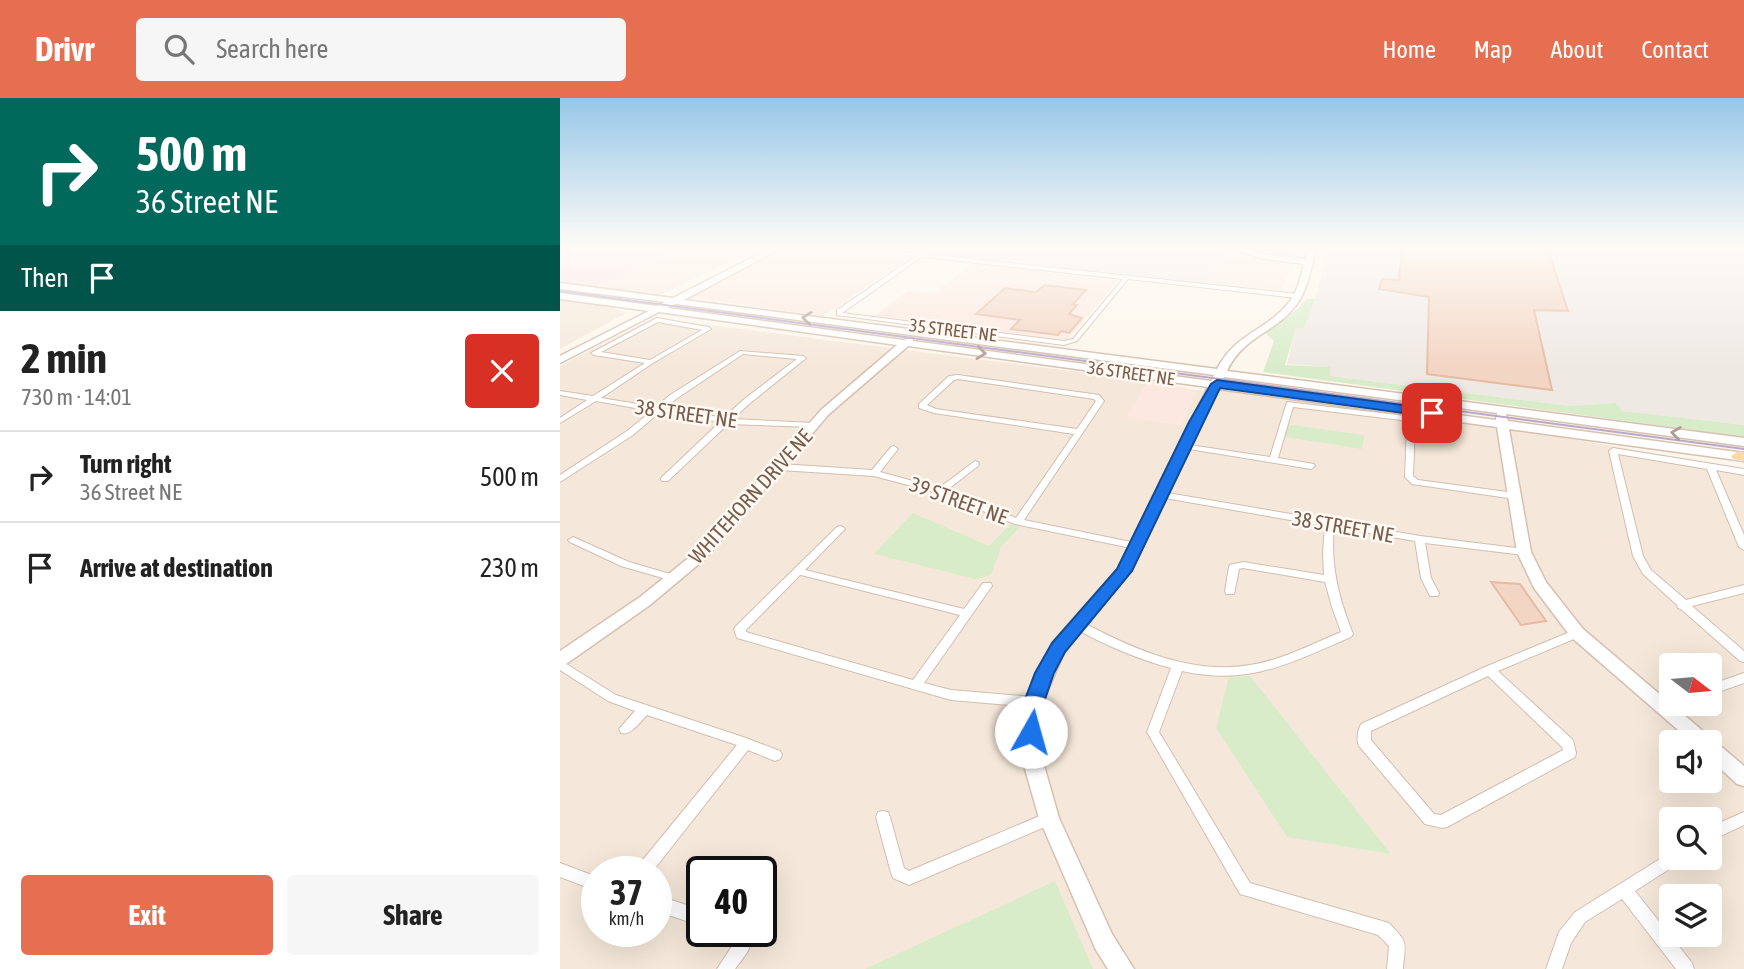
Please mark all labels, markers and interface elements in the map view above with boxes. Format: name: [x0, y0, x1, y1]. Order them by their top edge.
search box: [136, 18, 626, 81]
text: Drivr: [35, 30, 94, 68]
icon: search: [160, 30, 198, 68]
text: Search here: [216, 34, 328, 64]
text: Home: [1382, 36, 1436, 63]
text: Map: [1474, 36, 1512, 63]
text: About: [1550, 36, 1603, 63]
text: Contact: [1641, 36, 1709, 63]
text: 500 m: [136, 125, 247, 181]
icon: right: [21, 126, 112, 217]
text: 36 Street NE: [136, 183, 278, 220]
icon: arrive: [83, 259, 121, 297]
text: Then: [21, 263, 69, 293]
one-way arrow: [801, 311, 813, 326]
street label: 35 STREET NE: [908, 314, 998, 346]
text: 2 min: [21, 334, 107, 382]
button: close: [465, 334, 539, 408]
one-way arrow: [975, 345, 987, 360]
street label: 36 STREET NE: [1086, 356, 1176, 390]
pin: [1402, 383, 1462, 443]
text: 730 m · 14:01: [21, 384, 132, 410]
street label: 38 STREET NE: [634, 394, 738, 432]
icon: arrive: [1413, 394, 1451, 432]
street label: WHITEHORN DRIVE NE: [683, 424, 817, 568]
one-way arrow: [1670, 425, 1682, 440]
text: Turn right: [80, 449, 171, 479]
icon: right: [21, 458, 59, 496]
text: 500 m: [480, 462, 539, 492]
street label: 39 STREET NE: [907, 471, 1011, 529]
text: 36 Street NE: [80, 479, 182, 505]
street label: 38 STREET NE: [1290, 505, 1396, 547]
icon: arrive: [21, 549, 59, 587]
text: Arrive at destination: [80, 553, 273, 583]
text: 230 m: [480, 553, 539, 583]
north arrow: [1659, 653, 1722, 716]
map controls: [1659, 653, 1722, 947]
position arrow: [994, 695, 1068, 769]
button: sound: [1659, 730, 1722, 793]
button: search: [1659, 807, 1722, 870]
speed limit sign: 40: [686, 856, 777, 947]
text: 37: [610, 872, 643, 912]
button: Exit: [21, 875, 273, 955]
button: Share: [287, 875, 539, 955]
button: layers: [1659, 884, 1722, 947]
text: km/h: [609, 908, 644, 929]

